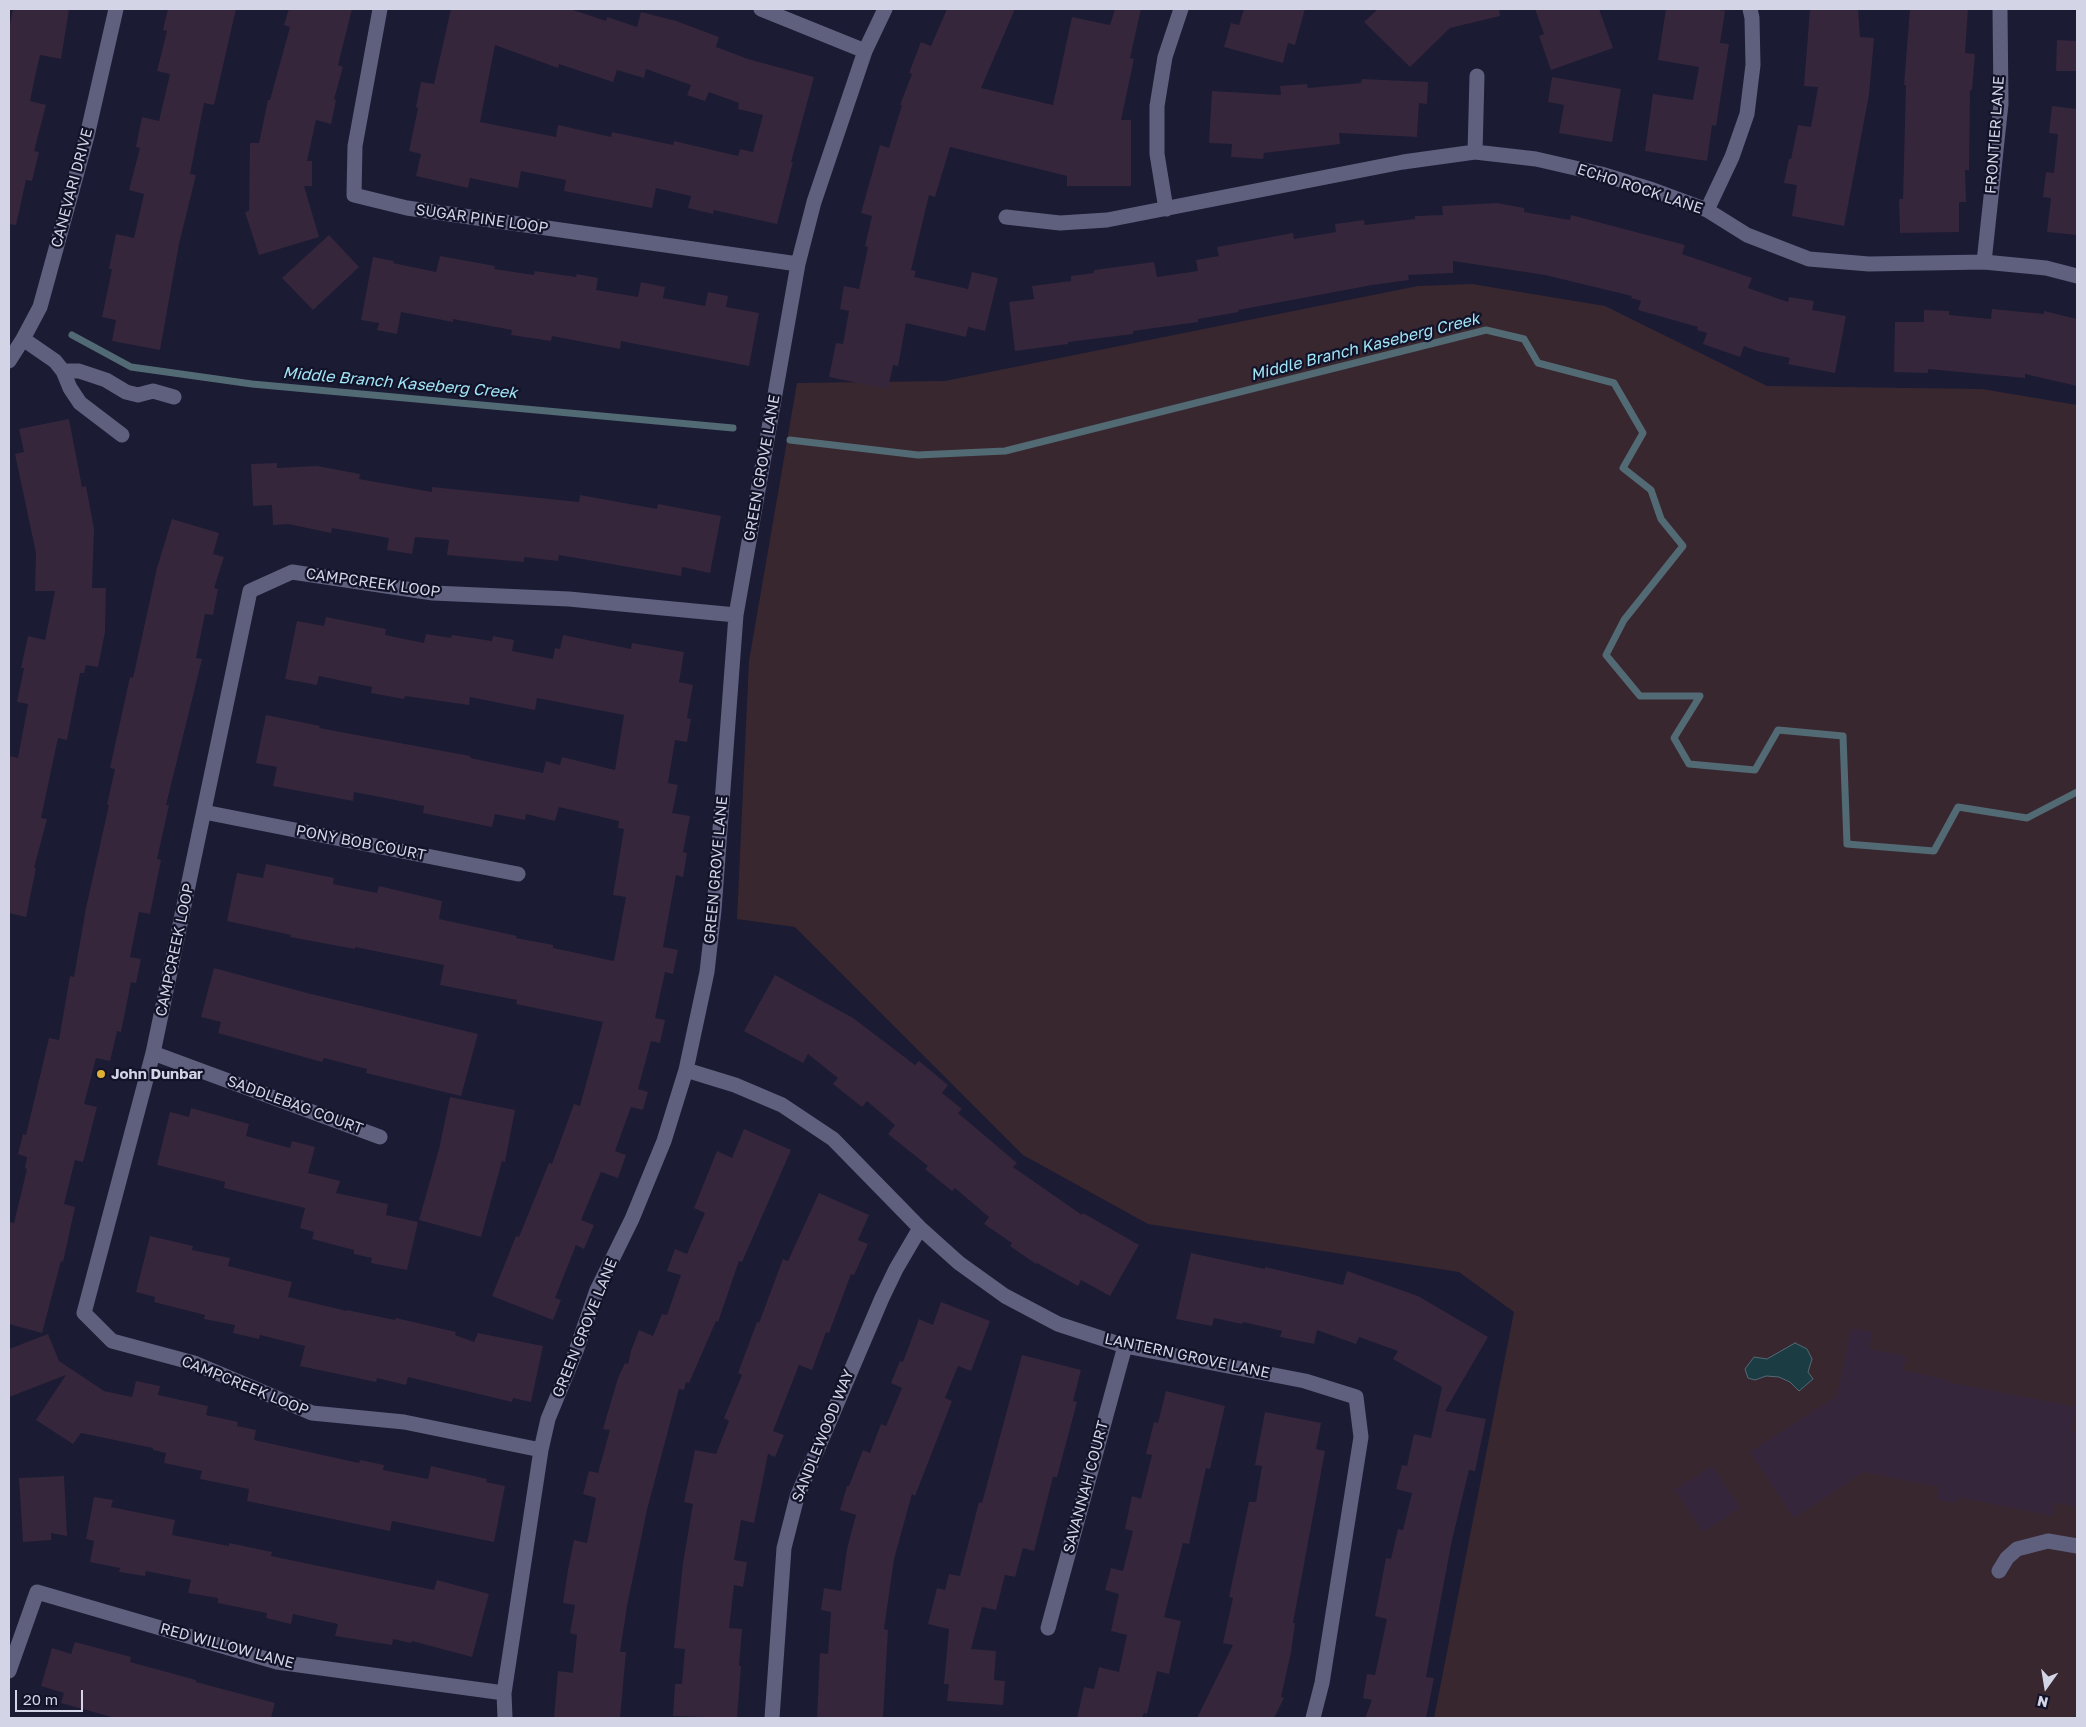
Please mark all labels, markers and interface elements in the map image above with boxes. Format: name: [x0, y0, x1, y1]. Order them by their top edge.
street label: FRONTIER LANE: [1982, 75, 2008, 195]
street label: CANEVARI DRIVE: [47, 126, 97, 250]
street label: ECHO ROCK LANE: [1575, 160, 1705, 218]
street label: SUGAR PINE LOOP: [415, 201, 549, 237]
water label: Middle Branch Kaseberg Creek: [1248, 309, 1482, 385]
water label: Middle Branch Kaseberg Creek: [282, 363, 518, 403]
street label: GREEN GROVE LANE: [740, 393, 784, 543]
street label: CAMPCREEK LOOP: [305, 565, 441, 601]
street label: GREEN GROVE LANE: [701, 795, 731, 945]
street label: PONY BOB COURT: [294, 822, 428, 864]
street label: CAMPCREEK LOOP: [152, 882, 198, 1018]
place label: John Dunbar: [111, 1065, 203, 1083]
marker: John Dunbar: [95, 1068, 107, 1080]
street label: SADDLEBAG COURT: [224, 1072, 366, 1138]
street label: GREEN GROVE LANE: [549, 1256, 621, 1400]
street label: LANTERN GROVE LANE: [1103, 1330, 1271, 1382]
street label: CAMPCREEK LOOP: [179, 1352, 311, 1420]
street label: SANDLEWOOD WAY: [788, 1367, 858, 1505]
street label: SAVANNAH COURT: [1060, 1419, 1112, 1555]
street label: RED WILLOW LANE: [158, 1619, 296, 1673]
north arrow: [2021, 1662, 2071, 1712]
scale bar: [18, 1680, 85, 1712]
text: 20 m: [23, 1690, 58, 1708]
text: N: [2035, 1693, 2050, 1712]

